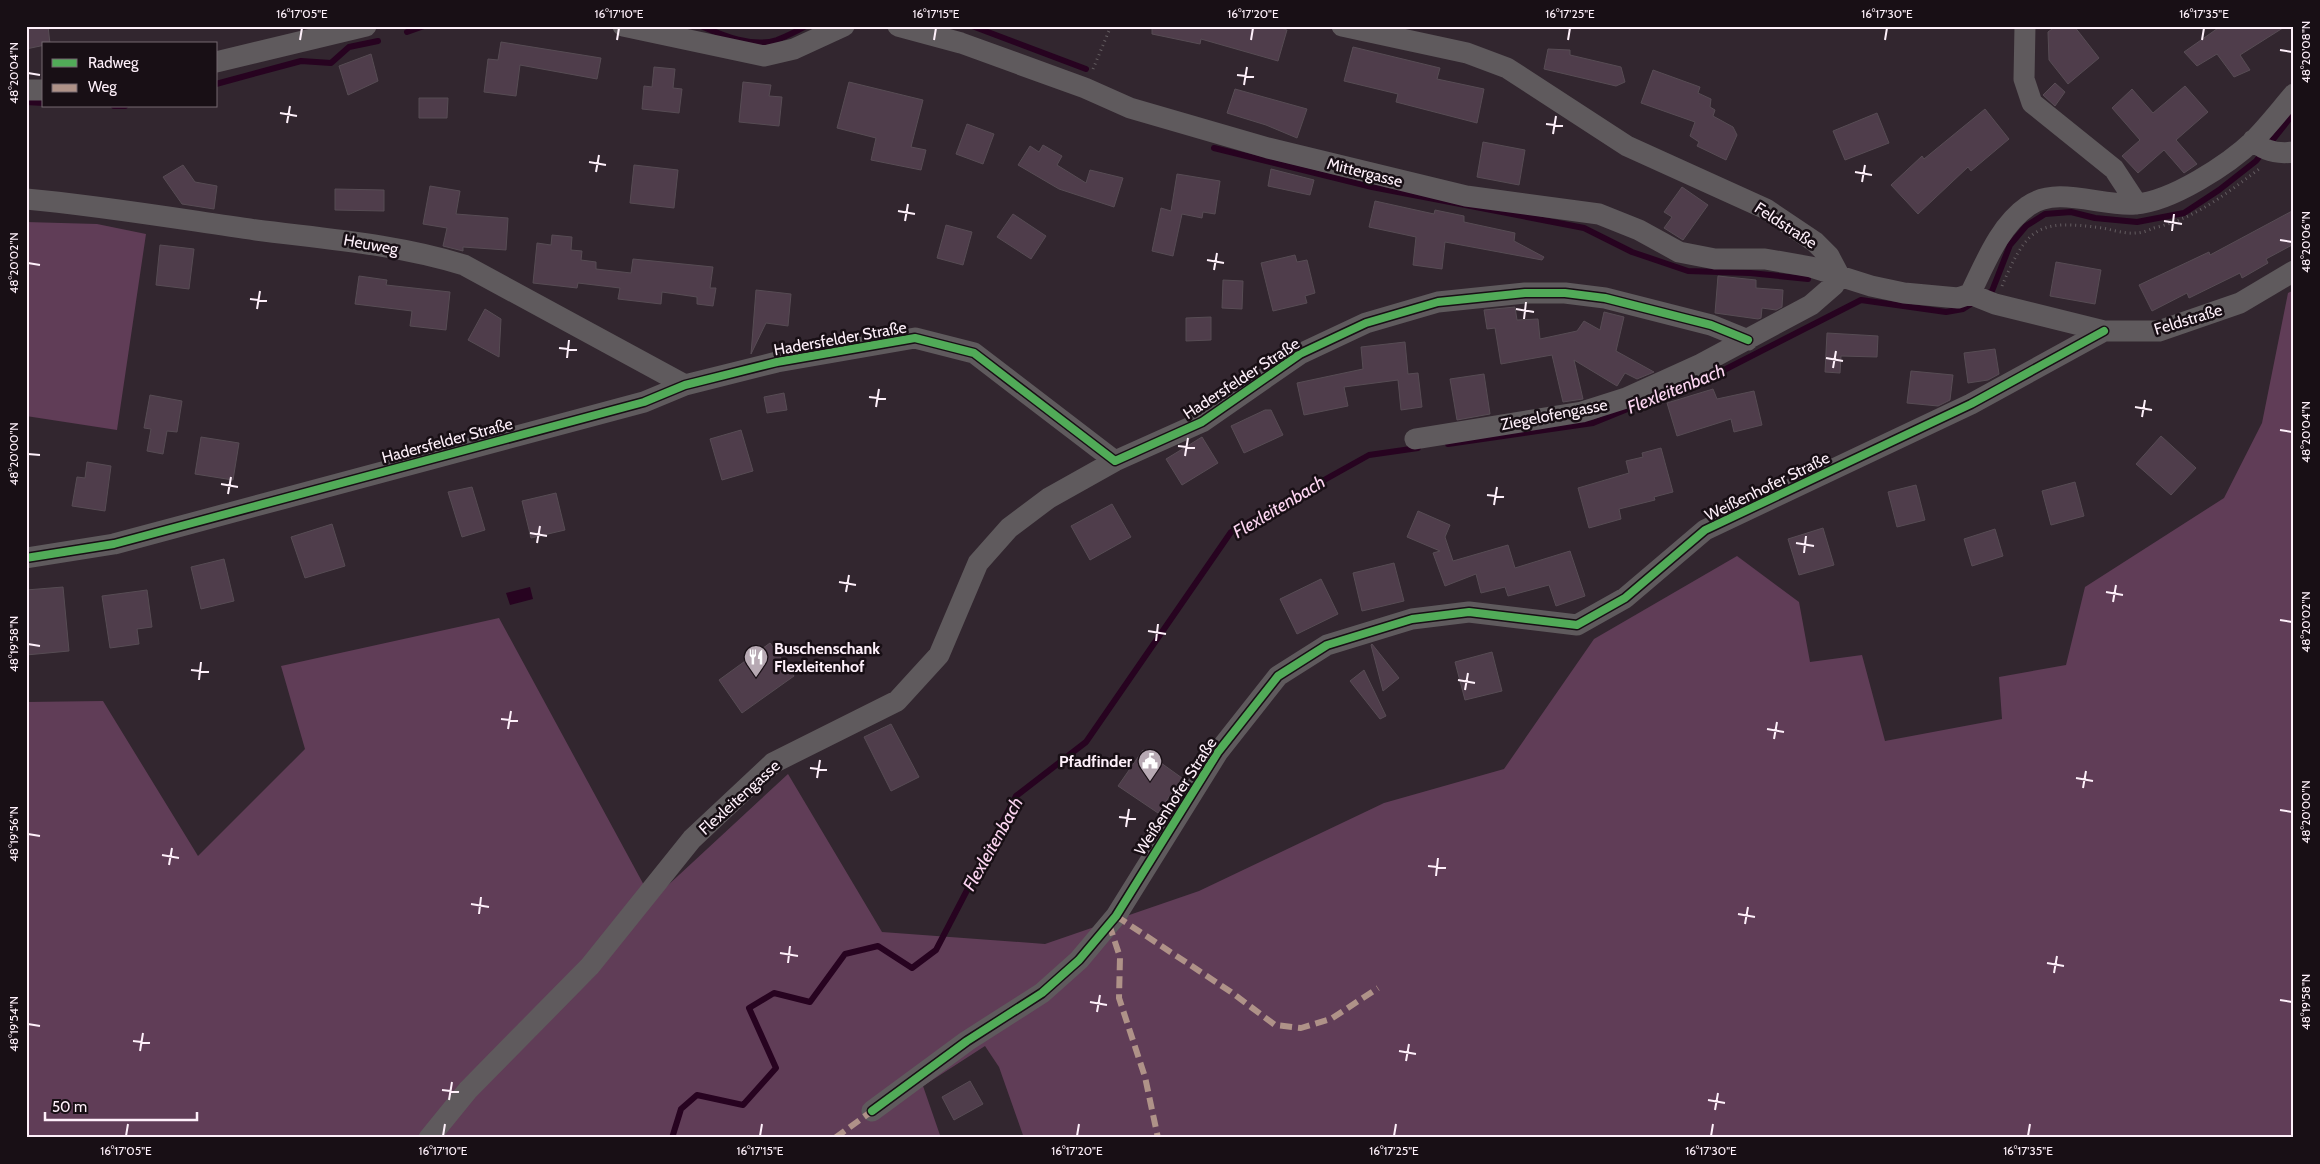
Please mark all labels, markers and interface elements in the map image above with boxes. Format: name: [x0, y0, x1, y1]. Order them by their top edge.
text: 16°17'05"E: [276, 6, 328, 21]
text: 16°17'10"E: [595, 6, 644, 21]
text: 16°17'15"E: [912, 6, 960, 21]
text: 16°17'20"E: [1227, 6, 1279, 21]
text: 16°17'25"E: [1545, 6, 1595, 21]
text: 16°17'30"E: [1861, 6, 1913, 21]
text: 16°17'35"E: [2179, 6, 2229, 21]
text: 48°20'08"N: [2298, 21, 2313, 83]
text: 48°20'04"N: [6, 42, 21, 104]
legend: [42, 42, 218, 108]
text: Radweg: [88, 54, 139, 72]
text: Weg: [88, 78, 117, 96]
street label: Mittergasse: [1325, 154, 1405, 191]
street label: Feldstraße: [1751, 198, 1820, 253]
text: 48°20'06"N: [2298, 211, 2313, 273]
street label: Heuweg: [342, 230, 401, 259]
text: 48°20'02"N: [6, 232, 21, 294]
street label: Feldstraße: [2152, 300, 2225, 339]
street label: Hadersfelder Straße: [772, 317, 908, 360]
street label: Hadersfelder Straße: [1180, 334, 1303, 423]
water label: Flexleitenbach: [1624, 359, 1728, 419]
street label: Ziegelofengasse: [1499, 395, 1609, 434]
text: 48°20'04"N: [2298, 401, 2313, 463]
street label: Hadersfelder Straße: [380, 414, 515, 467]
text: 48°20'00"N: [6, 422, 21, 486]
street label: Weißenhofer Straße: [1702, 448, 1833, 525]
water label: Flexleitenbach: [1229, 471, 1329, 543]
text: 48°20'02"N: [2298, 591, 2313, 653]
text: 48°19'58"N: [6, 616, 21, 672]
place label: Buschenschank Flexleitenhof: [774, 639, 880, 676]
restaurant icon: Buschenschank Flexleitenhof: [743, 644, 769, 678]
street label: Weißenhofer Straße: [1130, 734, 1221, 859]
public building icon: Pfadfinder: [1137, 748, 1163, 782]
place label: Pfadfinder: [1059, 752, 1133, 771]
street label: Flexleitengasse: [695, 756, 784, 839]
text: 48°20'00"N: [2298, 780, 2313, 844]
water label: Flexleitenbach: [958, 793, 1028, 895]
text: 48°19'56"N: [6, 806, 21, 862]
text: 48°19'58"N: [2298, 974, 2313, 1030]
text: 48°19'54"N: [6, 996, 21, 1052]
scale bar: [45, 1089, 198, 1121]
text: 50 m: [52, 1098, 87, 1116]
text: 16°17'05"E: [100, 1143, 152, 1158]
text: 16°17'10"E: [419, 1143, 468, 1158]
text: 16°17'15"E: [736, 1143, 784, 1158]
text: 16°17'20"E: [1051, 1143, 1103, 1158]
text: 16°17'25"E: [1369, 1143, 1419, 1158]
text: 16°17'30"E: [1685, 1143, 1737, 1158]
text: 16°17'35"E: [2003, 1143, 2053, 1158]

